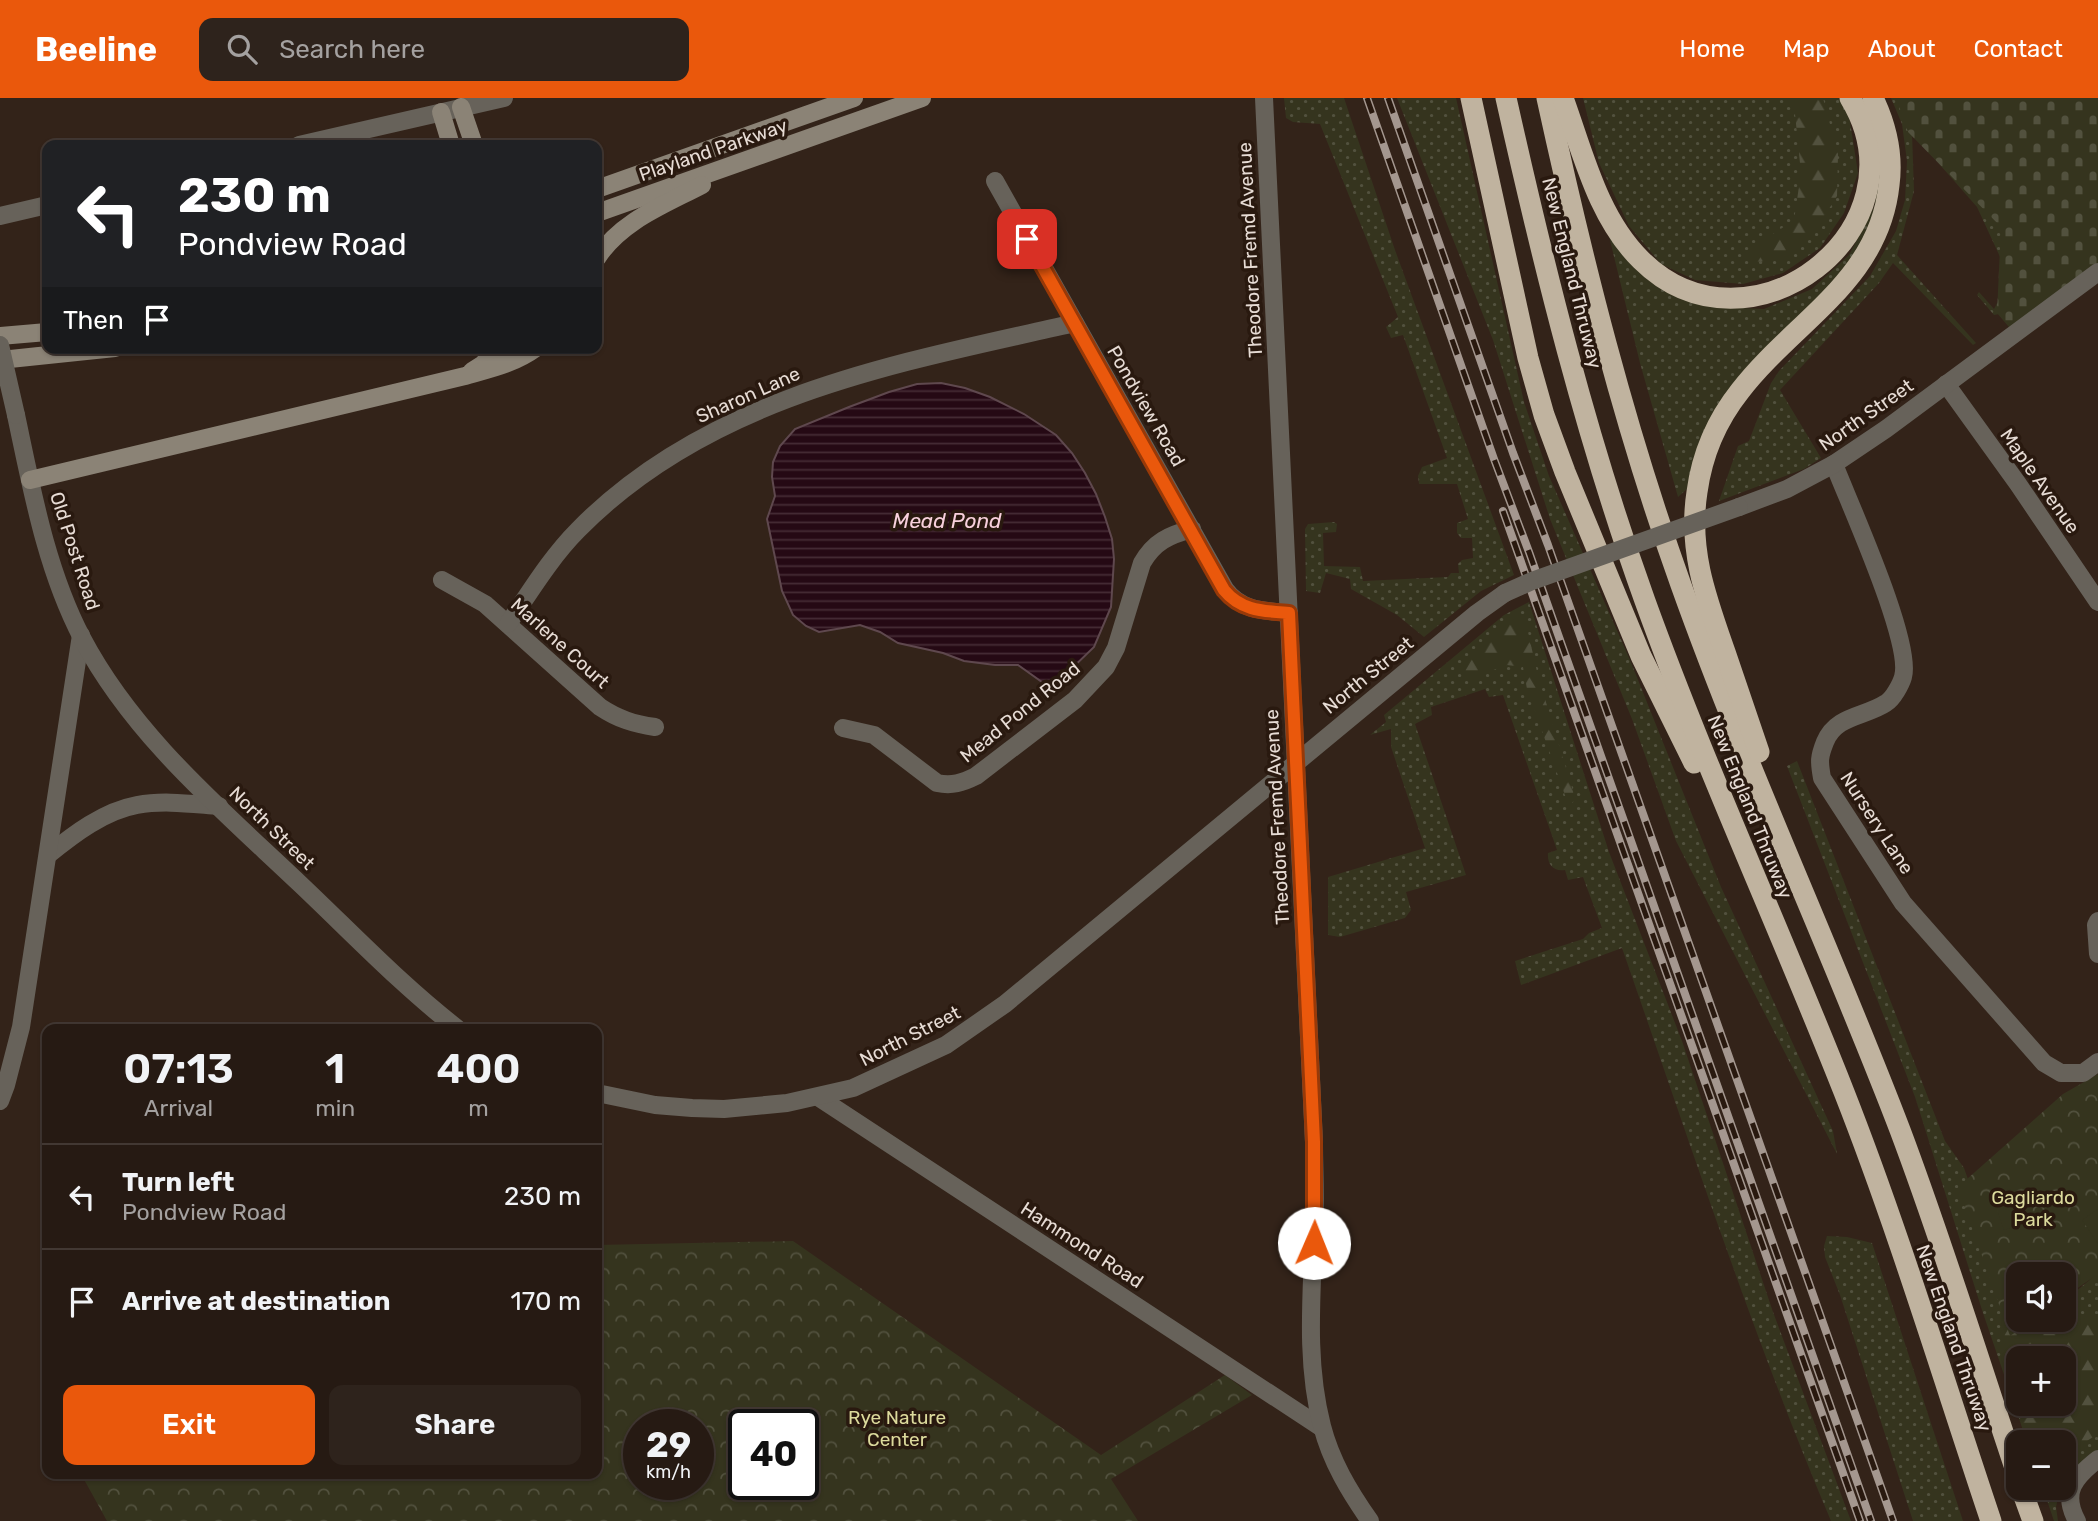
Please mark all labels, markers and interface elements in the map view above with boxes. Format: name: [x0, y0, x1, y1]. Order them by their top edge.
search box: [199, 18, 689, 81]
text: Beeline: [35, 30, 157, 69]
icon: search: [223, 30, 261, 68]
text: Search here: [279, 34, 425, 65]
text: Home: [1679, 35, 1745, 63]
text: Map: [1783, 35, 1830, 63]
text: About: [1868, 35, 1936, 63]
text: Contact: [1974, 35, 2063, 63]
street label: Playland Parkway: [636, 114, 790, 186]
street label: Theodore Fremd Avenue: [1233, 142, 1267, 358]
text: 230 m: [178, 166, 331, 224]
icon: left: [63, 168, 154, 259]
street label: New England Thruway: [1537, 175, 1607, 371]
pin: [997, 209, 1057, 269]
icon: arrive: [1008, 220, 1046, 258]
text: Pondview Road: [178, 225, 407, 263]
icon: arrive: [138, 301, 176, 339]
text: Then: [63, 305, 124, 336]
street label: Pondview Road: [1102, 341, 1190, 471]
street label: Sharon Lane: [692, 362, 804, 428]
street label: North Street: [1814, 374, 1918, 456]
street label: Maple Avenue: [1995, 424, 2085, 538]
street label: Old Post Road: [45, 489, 105, 613]
water label: Mead Pond: [892, 508, 1002, 533]
street label: Marlene Court: [506, 593, 614, 694]
street label: North Street: [1318, 631, 1418, 719]
street label: Mead Pond Road: [955, 657, 1085, 767]
street label: Theodore Fremd Avenue: [1260, 709, 1294, 925]
street label: New England Thruway: [1703, 712, 1797, 902]
street label: Nursery Lane: [1835, 768, 1919, 878]
street label: North Street: [224, 782, 320, 875]
street label: North Street: [856, 1001, 965, 1071]
text: 07:13: [123, 1044, 234, 1094]
text: 1: [325, 1044, 345, 1094]
text: 400: [436, 1044, 521, 1094]
text: Arrival: [144, 1094, 213, 1122]
text: min: [315, 1094, 355, 1122]
text: m: [468, 1094, 489, 1122]
text: Turn left: [122, 1167, 234, 1198]
icon: left: [63, 1178, 101, 1216]
text: 230 m: [504, 1181, 581, 1212]
park label: Gagliardo Park: [1991, 1186, 2075, 1231]
street label: Hammond Road: [1017, 1197, 1147, 1293]
text: Pondview Road: [122, 1198, 286, 1226]
position arrow: [1277, 1206, 1351, 1280]
street label: New England Thruway: [1911, 1242, 1997, 1434]
map controls: [2006, 1262, 2076, 1500]
button: sound: [2006, 1262, 2076, 1332]
icon: arrive: [63, 1283, 101, 1321]
text: Arrive at destination: [122, 1286, 390, 1317]
text: 170 m: [511, 1286, 581, 1317]
button: +: [2006, 1346, 2076, 1416]
button: Exit: [63, 1385, 315, 1465]
button: Share: [329, 1385, 581, 1465]
park label: Rye Nature Center: [848, 1406, 946, 1451]
speed limit sign: 40: [728, 1409, 819, 1500]
text: 29: [646, 1424, 691, 1466]
button: −: [2006, 1430, 2076, 1500]
text: km/h: [646, 1461, 691, 1483]

